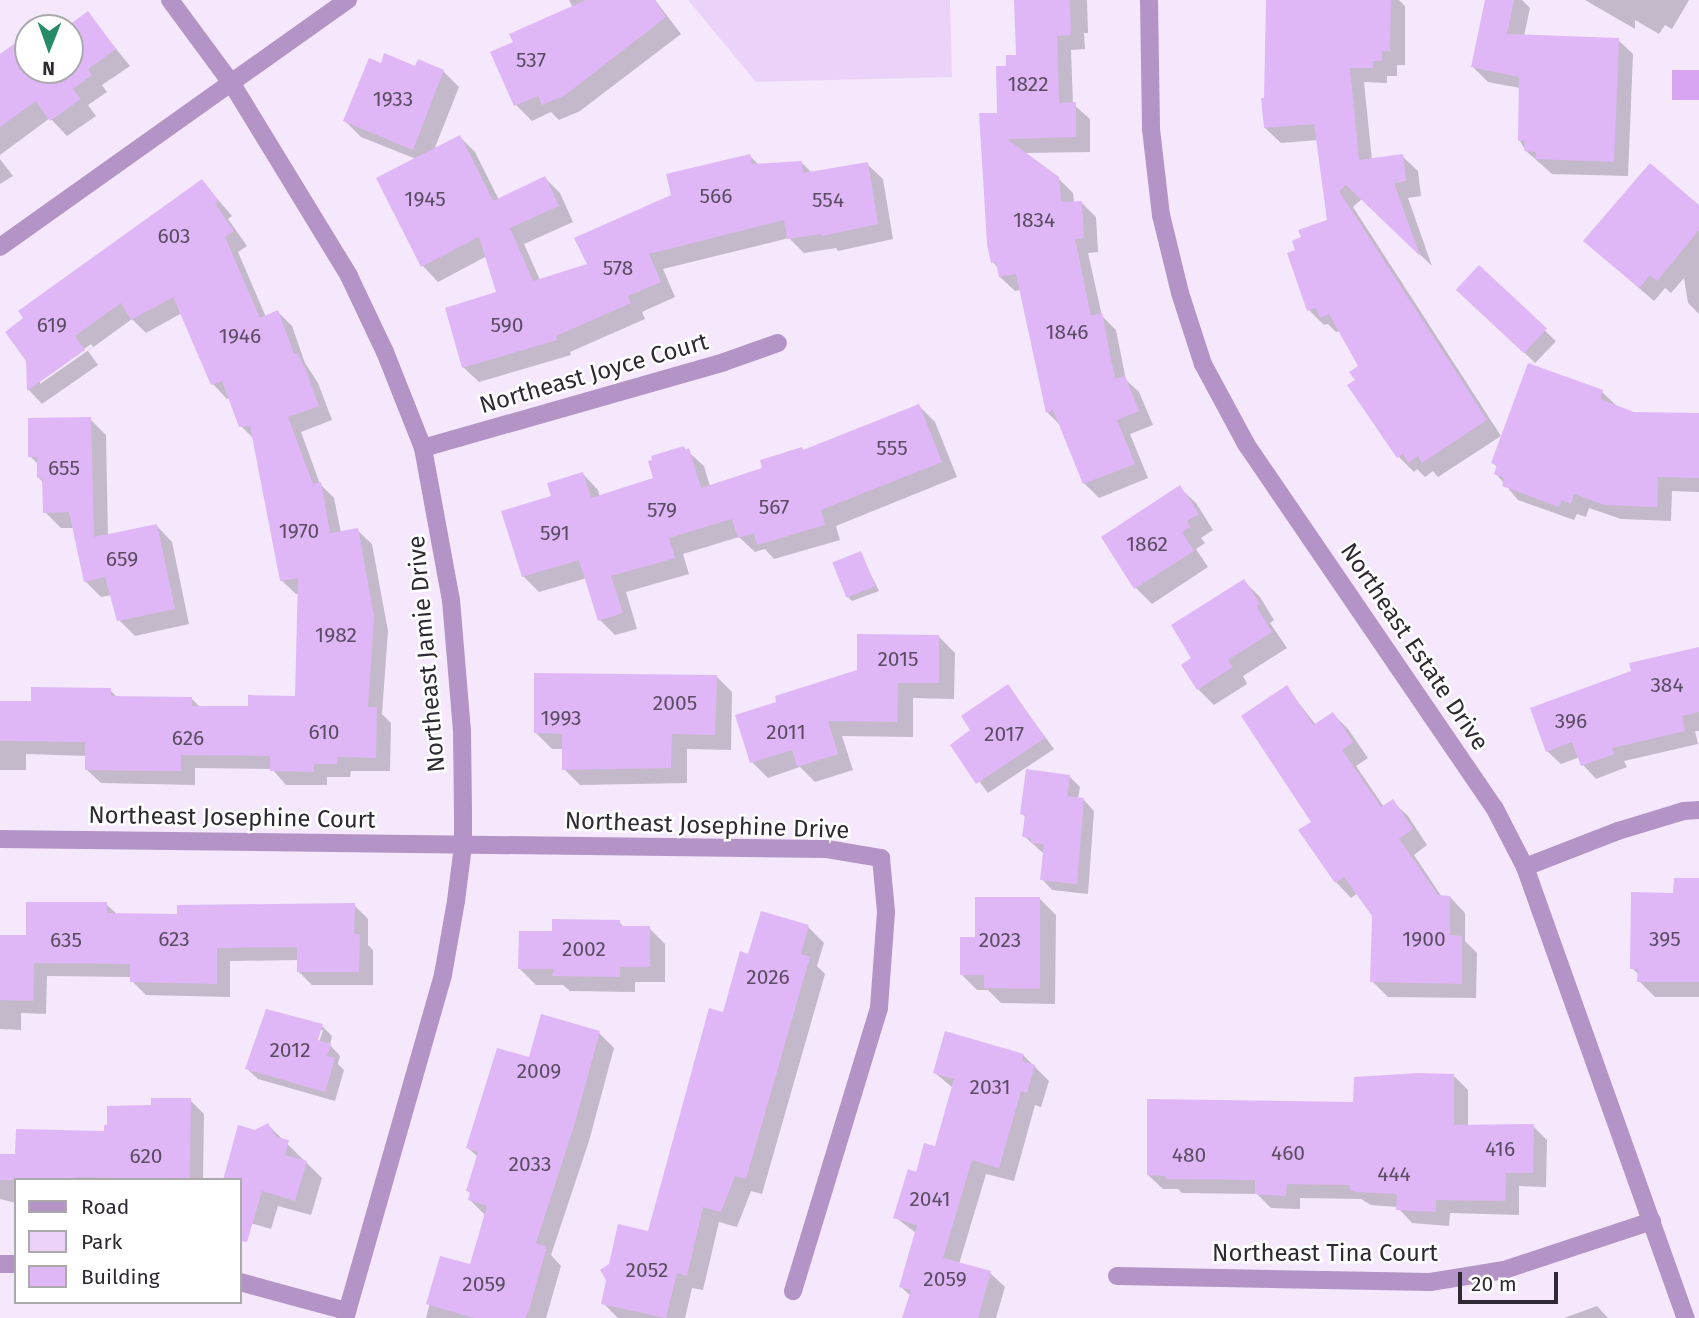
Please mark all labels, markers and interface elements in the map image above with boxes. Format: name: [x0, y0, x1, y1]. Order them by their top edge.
north arrow: [14, 14, 84, 84]
house number: 537: [516, 47, 546, 73]
text: N: [42, 57, 55, 80]
house number: 1822: [1007, 71, 1049, 97]
house number: 1933: [373, 86, 413, 112]
house number: 566: [700, 183, 732, 209]
house number: 1945: [404, 186, 446, 212]
house number: 554: [812, 187, 844, 213]
house number: 1834: [1013, 207, 1055, 233]
house number: 603: [157, 223, 191, 249]
house number: 578: [603, 255, 633, 281]
house number: 619: [37, 312, 67, 338]
house number: 590: [491, 312, 523, 338]
house number: 1846: [1045, 319, 1089, 345]
house number: 1946: [219, 323, 261, 349]
street label: Northeast Joyce Court: [476, 328, 712, 420]
house number: 555: [876, 435, 908, 461]
house number: 655: [48, 455, 80, 481]
house number: 567: [759, 494, 789, 520]
house number: 579: [647, 497, 677, 523]
house number: 1970: [279, 518, 319, 544]
house number: 591: [540, 520, 570, 546]
house number: 1862: [1126, 531, 1168, 557]
street label: Northeast Jamie Drive: [402, 534, 452, 774]
street label: Northeast Estate Drive: [1334, 538, 1494, 756]
house number: 659: [106, 546, 138, 572]
house number: 1982: [315, 622, 357, 648]
house number: 2015: [877, 646, 919, 672]
house number: 384: [1650, 672, 1684, 698]
house number: 2005: [653, 690, 697, 716]
house number: 1993: [540, 705, 582, 731]
house number: 396: [1555, 708, 1587, 734]
house number: 610: [309, 719, 339, 745]
house number: 2011: [766, 719, 806, 745]
house number: 2017: [984, 721, 1024, 747]
house number: 626: [172, 725, 204, 751]
street label: Northeast Josephine Court: [88, 801, 376, 835]
street label: Northeast Josephine Drive: [564, 807, 850, 845]
house number: 623: [158, 926, 190, 952]
house number: 1900: [1402, 926, 1446, 952]
house number: 395: [1649, 926, 1681, 952]
house number: 635: [50, 927, 82, 953]
house number: 2023: [979, 927, 1021, 953]
house number: 2002: [562, 936, 606, 962]
house number: 2026: [746, 964, 790, 990]
house number: 2012: [269, 1037, 311, 1063]
house number: 2009: [517, 1058, 561, 1084]
house number: 2031: [970, 1074, 1010, 1100]
house number: 416: [1485, 1136, 1515, 1162]
house number: 460: [1271, 1140, 1305, 1166]
house number: 480: [1172, 1142, 1206, 1168]
house number: 620: [129, 1143, 163, 1169]
house number: 2033: [509, 1151, 551, 1177]
house number: 444: [1377, 1161, 1411, 1187]
legend: [14, 1178, 242, 1304]
house number: 2041: [909, 1186, 951, 1212]
text: Road: [81, 1194, 129, 1220]
text: Park: [81, 1229, 122, 1255]
street label: Northeast Tina Court: [1212, 1240, 1438, 1268]
house number: 2052: [626, 1257, 668, 1283]
scale bar: [1461, 1258, 1561, 1302]
text: Building: [81, 1264, 160, 1290]
house number: 2059: [923, 1266, 967, 1292]
house number: 2059: [462, 1271, 506, 1297]
text: 20 m: [1471, 1271, 1517, 1297]

